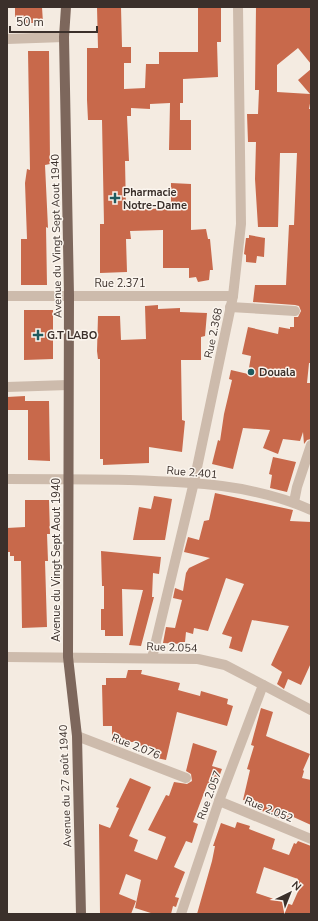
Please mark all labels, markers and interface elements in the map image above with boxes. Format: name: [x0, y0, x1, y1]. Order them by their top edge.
scale bar: [10, 8, 97, 34]
text: 50 m: [16, 14, 44, 30]
street label: Avenue du Vingt Sept Aout 1940: [48, 153, 65, 318]
place label: Pharmacie Notre-Dame: [123, 185, 187, 213]
marker: Pharmacie Notre-Dame: [110, 193, 120, 203]
street label: Rue 2.371: [94, 276, 146, 291]
street label: Rue 2.368: [201, 306, 226, 360]
place label: G.T LABO: [47, 328, 98, 343]
marker: G.T LABO: [32, 329, 44, 341]
place label: Douala: [259, 365, 296, 380]
marker: Douala: [246, 367, 256, 377]
street label: Rue 2.401: [166, 463, 218, 482]
street label: Avenue du Vingt Sept Aout 1940: [49, 478, 64, 642]
street label: Rue 2.054: [146, 639, 198, 656]
street label: Avenue du 27 août 1940: [56, 724, 75, 848]
street label: Rue 2.076: [109, 730, 163, 763]
street label: Rue 2.057: [194, 769, 225, 822]
street label: Rue 2.052: [242, 793, 295, 826]
north arrow: [270, 873, 310, 913]
text: N: [288, 878, 305, 894]

